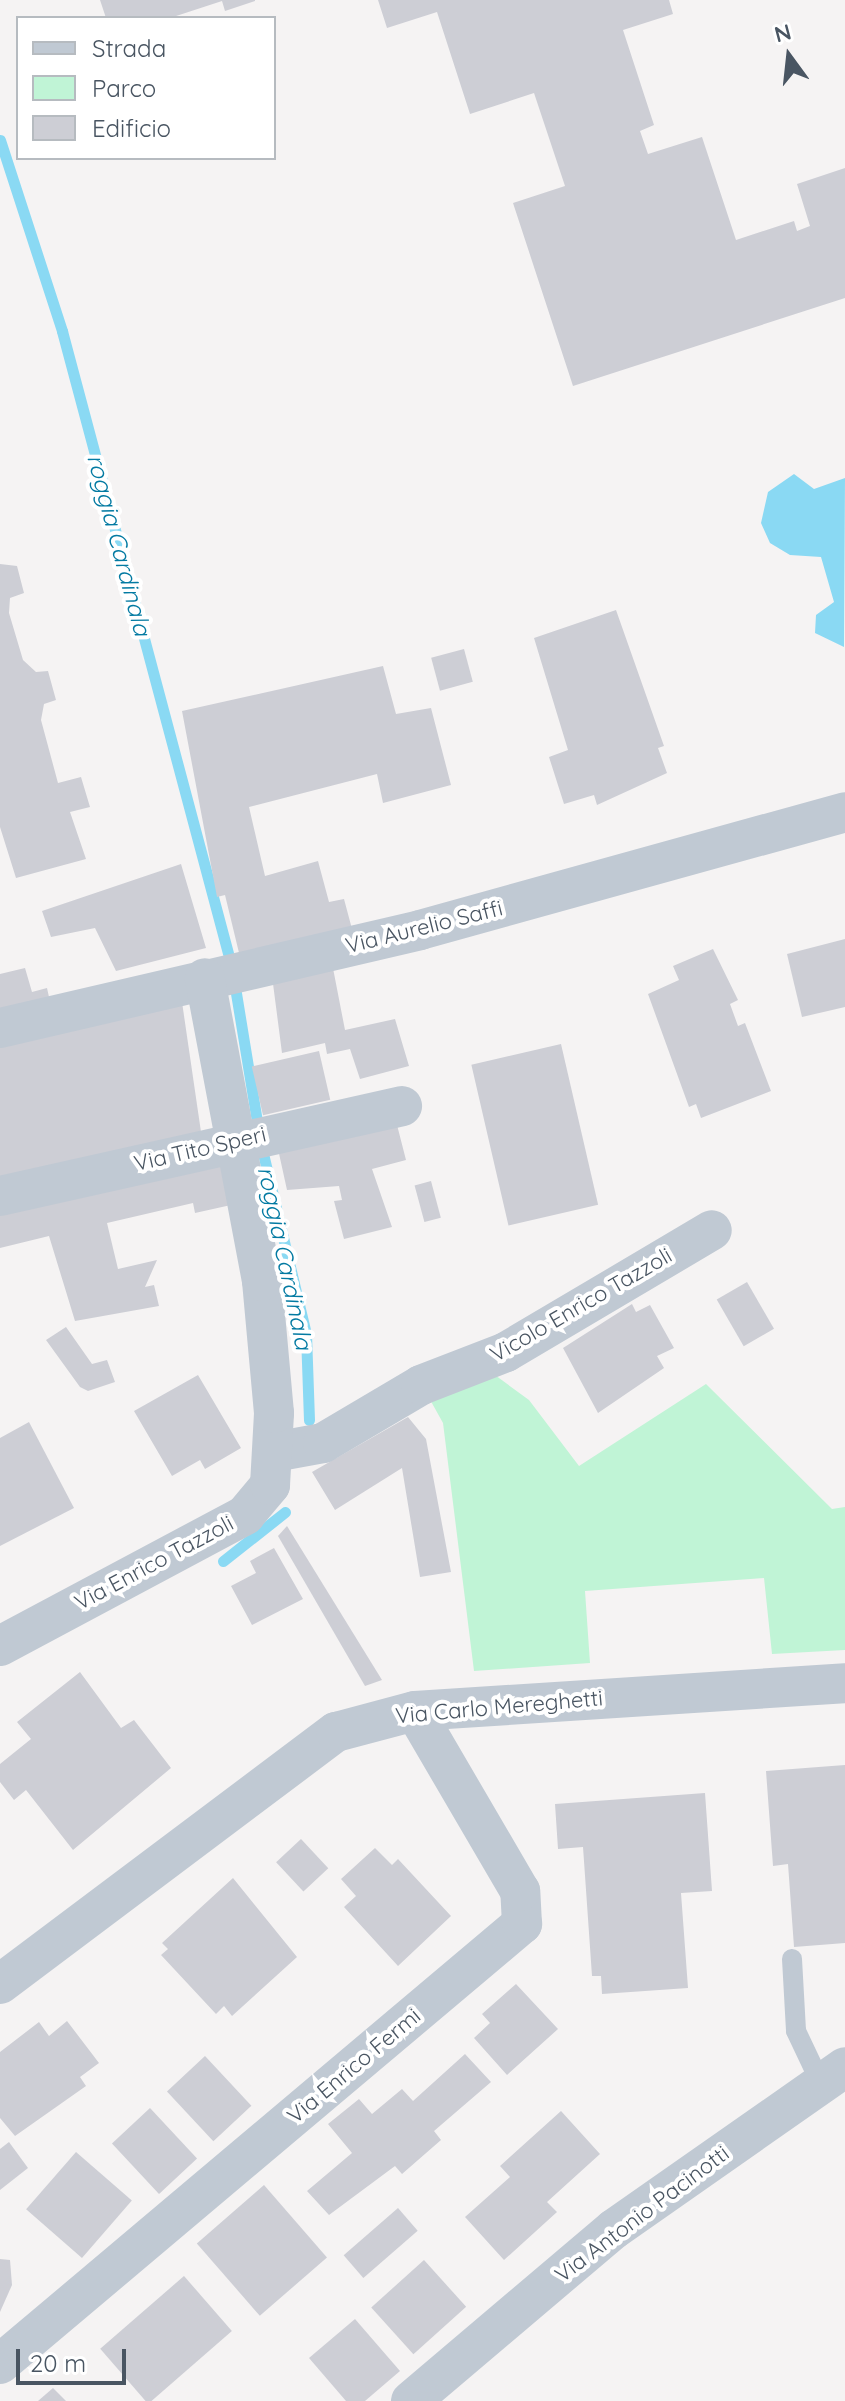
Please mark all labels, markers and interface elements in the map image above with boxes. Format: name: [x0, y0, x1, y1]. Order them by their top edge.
legend: [16, 16, 276, 160]
north arrow: [749, 16, 829, 96]
text: N: [771, 17, 794, 48]
text: Strada: [92, 33, 166, 63]
text: Parco: [92, 73, 156, 103]
text: Edificio: [92, 113, 171, 143]
water label: roggia Cardinala: [81, 451, 157, 639]
street label: Via Aurelio Saffi: [343, 895, 505, 959]
street label: Via Tito Speri: [131, 1121, 269, 1177]
water label: roggia Cardinala: [252, 1164, 318, 1352]
street label: Vicolo Enrico Tazzoli: [485, 1242, 677, 1368]
street label: Via Enrico Tazzoli: [70, 1510, 238, 1616]
street label: Via Carlo Mereghetti: [394, 1685, 604, 1729]
street label: Via Enrico Fermi: [282, 2003, 426, 2129]
street label: Via Antonio Pacinotti: [550, 2140, 734, 2288]
scale bar: [20, 2333, 130, 2383]
text: 20 m: [30, 2348, 86, 2378]

